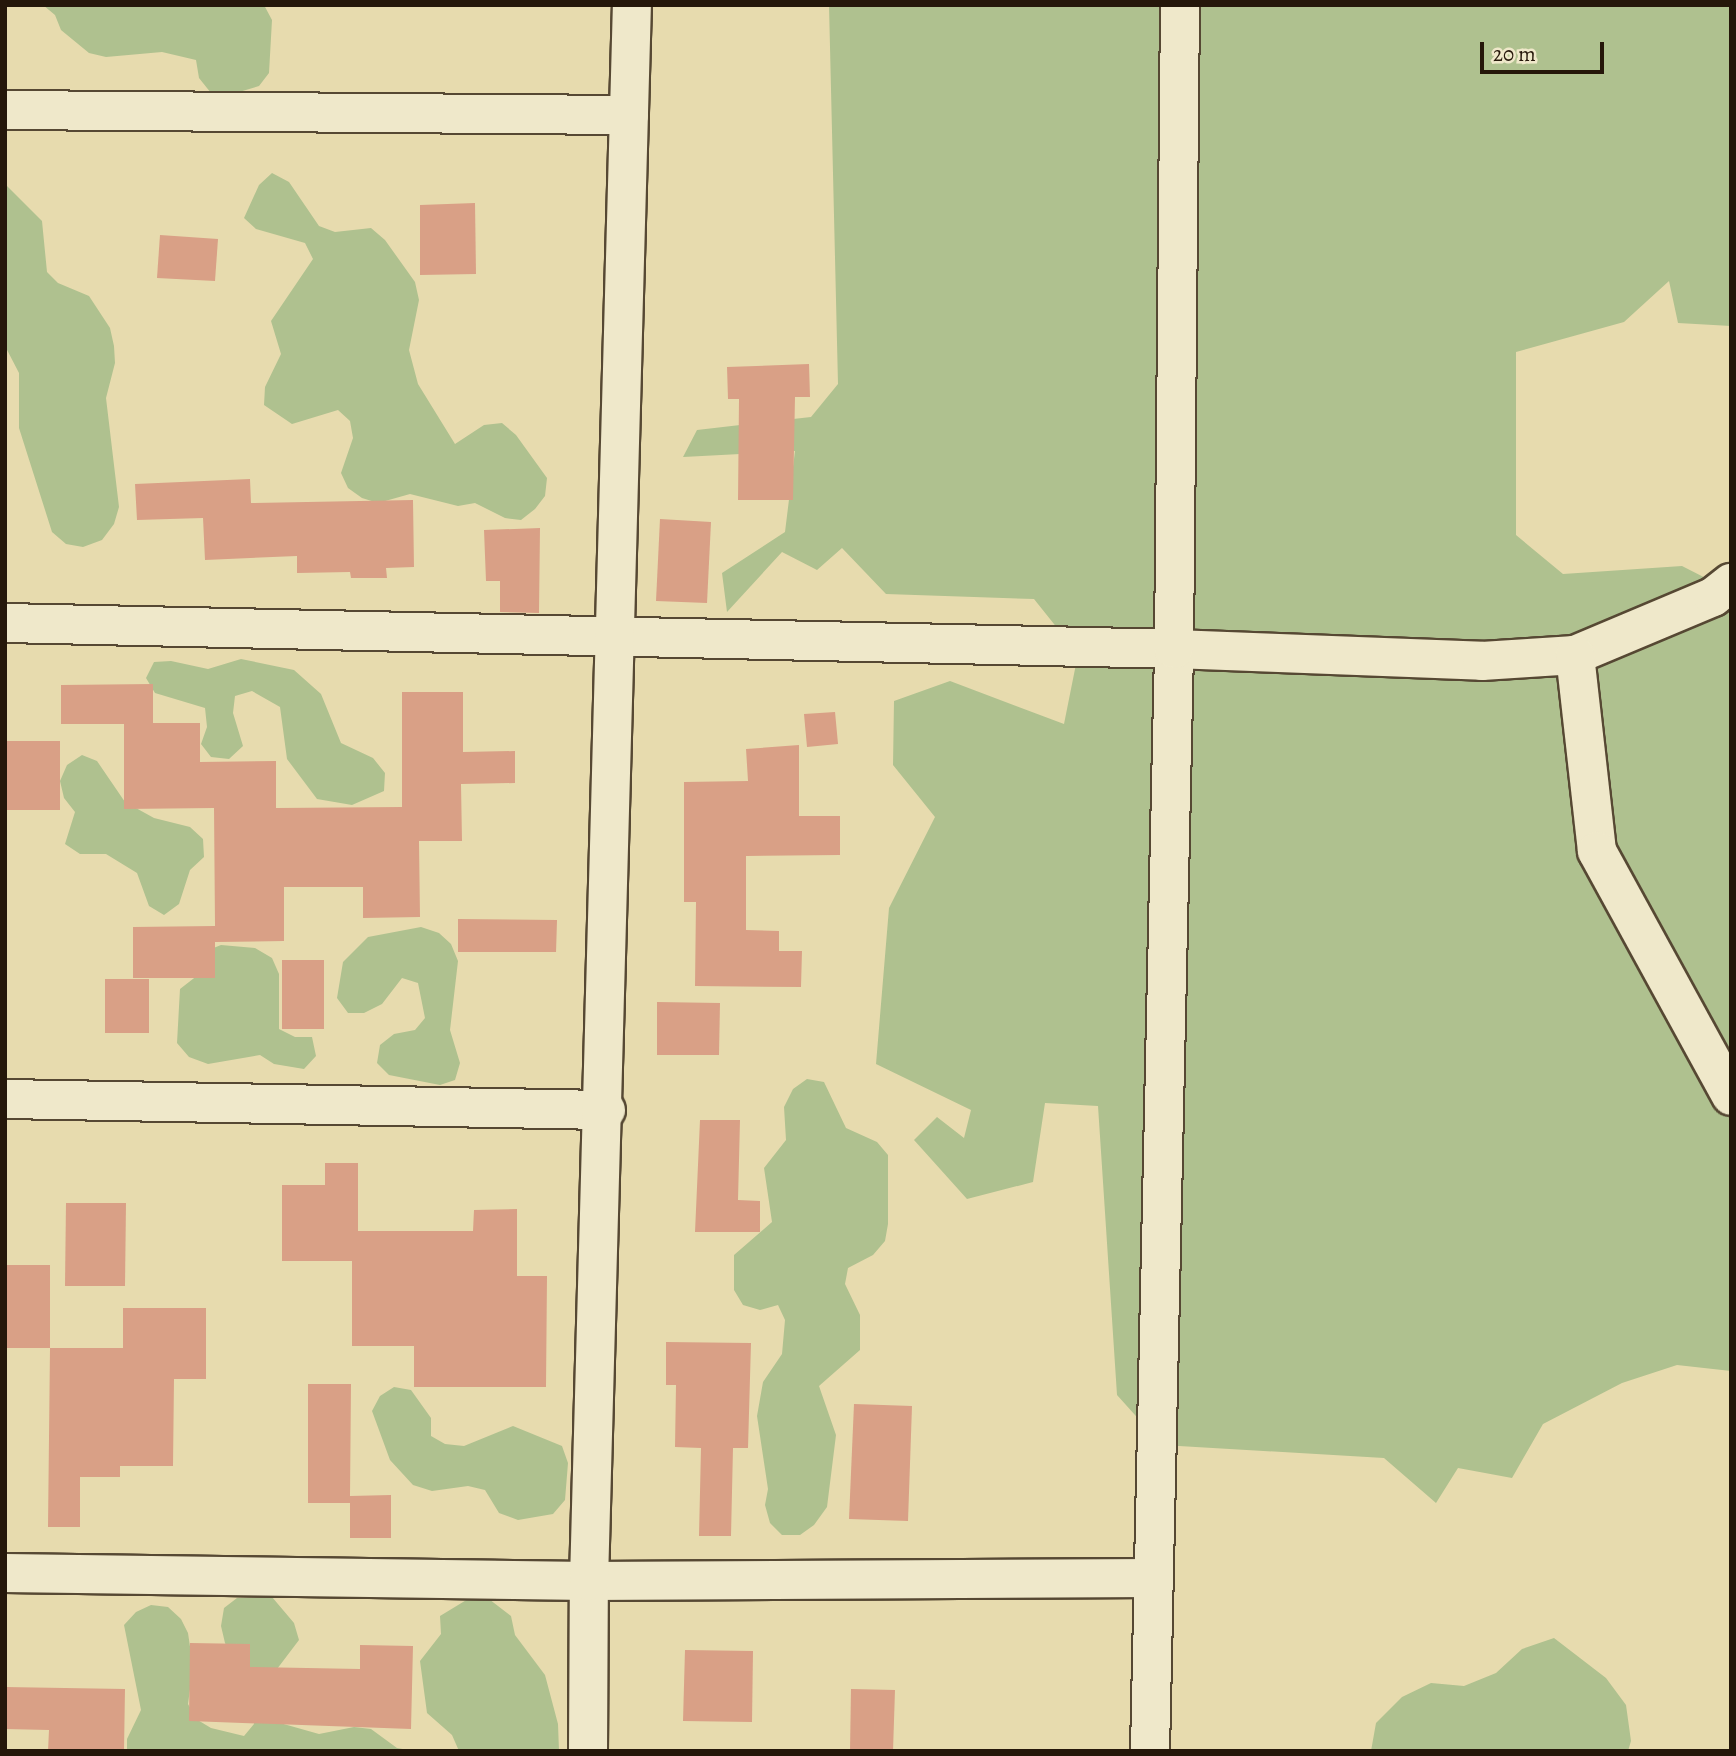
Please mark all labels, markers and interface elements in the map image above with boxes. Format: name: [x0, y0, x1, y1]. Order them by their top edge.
scale bar: [1484, 28, 1608, 72]
text: 20 m: [1493, 40, 1536, 68]

